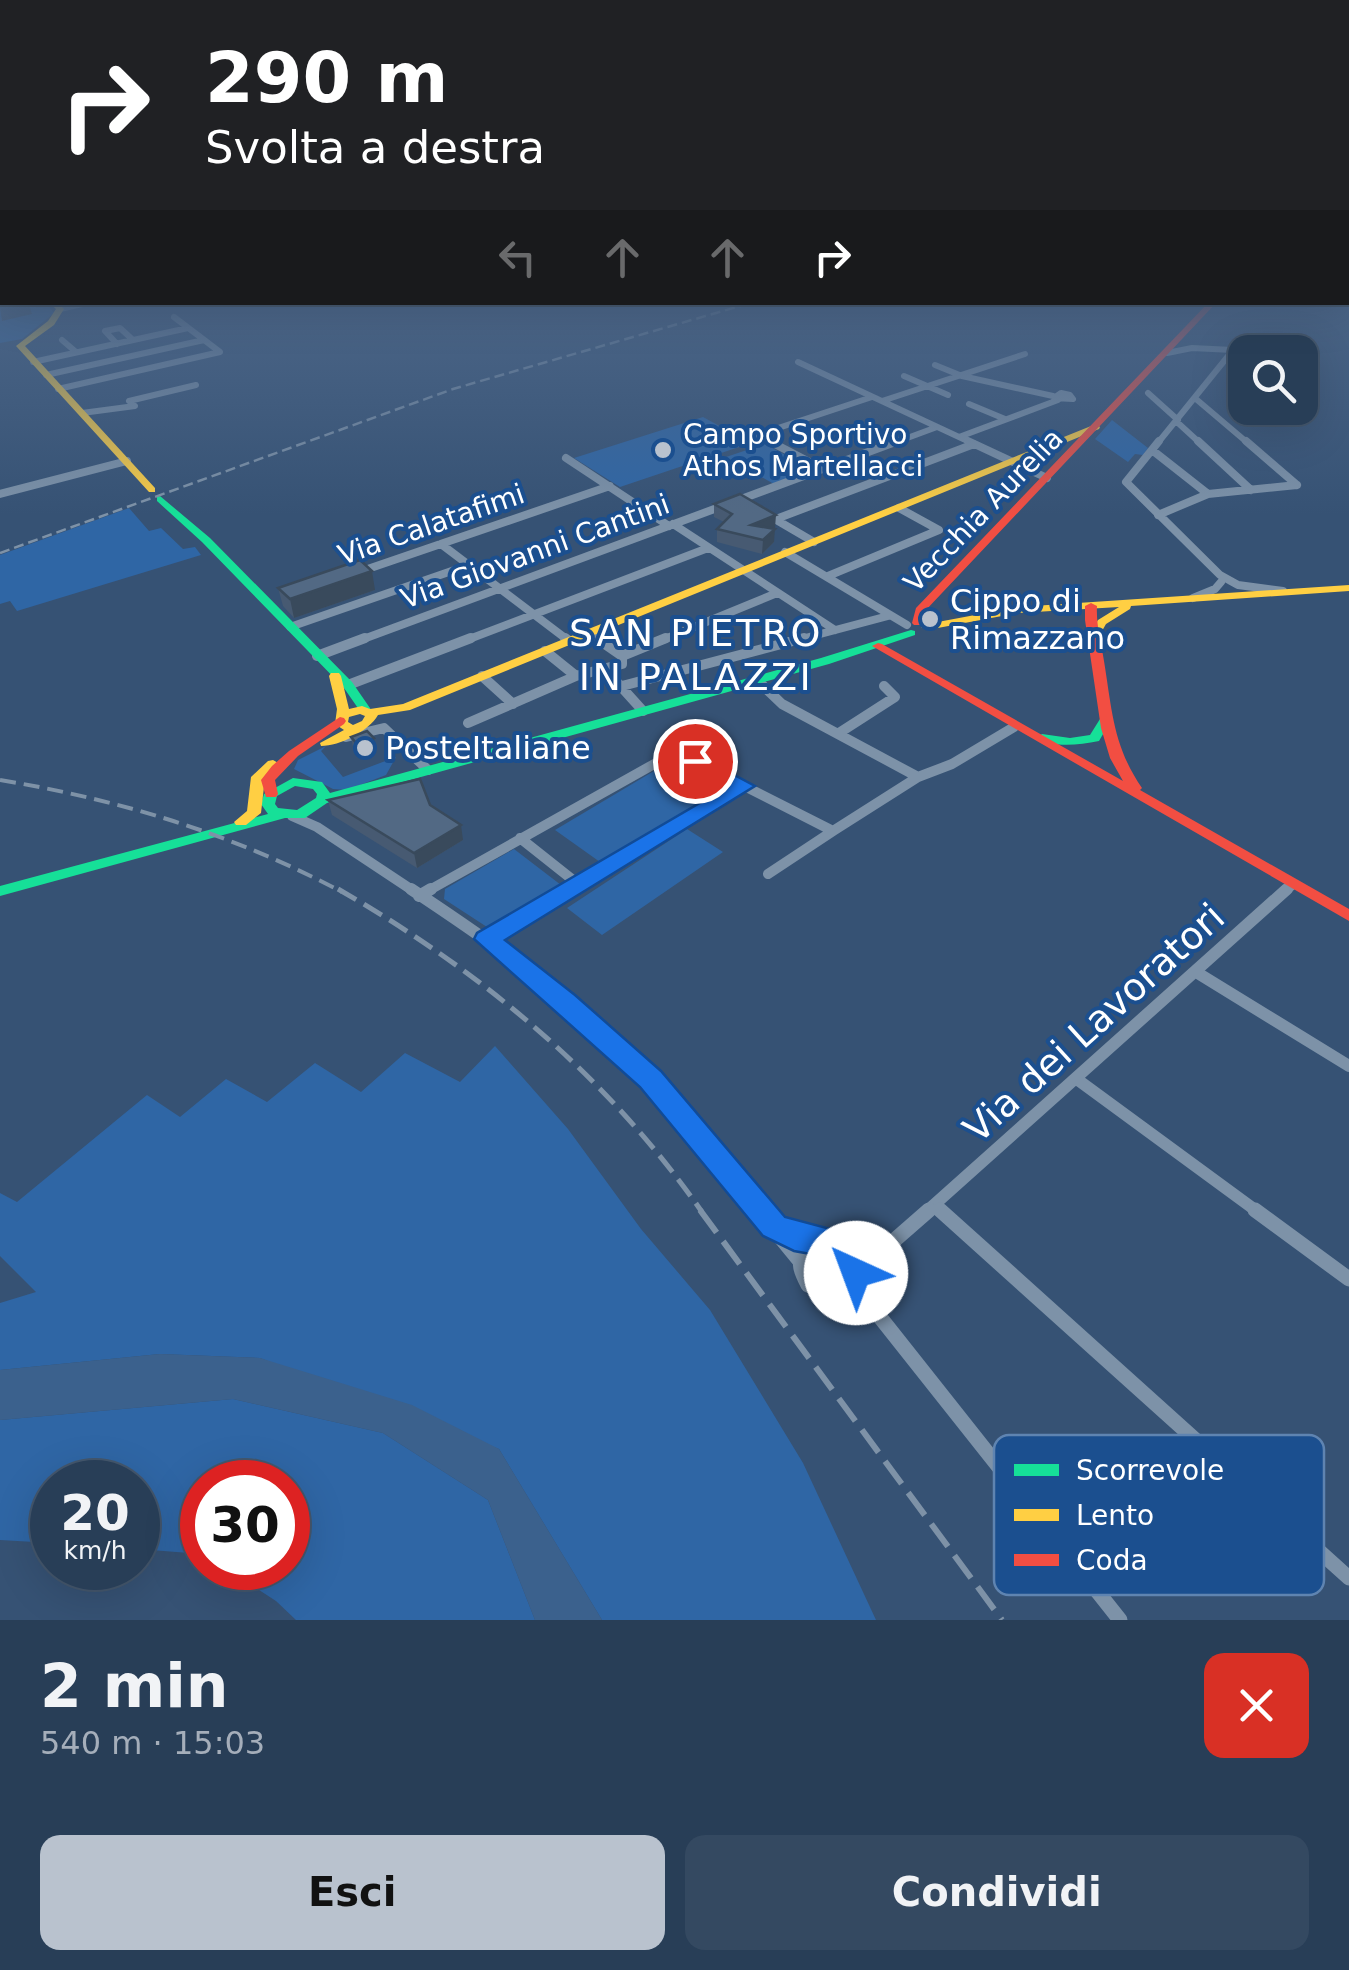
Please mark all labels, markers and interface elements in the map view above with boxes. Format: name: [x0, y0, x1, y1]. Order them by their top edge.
text: 290 m: [205, 37, 448, 119]
icon: right: [40, 40, 170, 170]
text: Svolta a destra: [205, 121, 545, 174]
icon: left: [490, 230, 545, 285]
icon: ahead: [595, 230, 650, 285]
icon: ahead: [700, 230, 755, 285]
icon: right: [805, 230, 860, 285]
map controls: [1228, 335, 1318, 425]
button: search: [1228, 335, 1318, 425]
place label: Campo Sportivo Athos Martellacci: [683, 418, 923, 483]
street label: Vecchia Aurelia: [897, 422, 1070, 599]
marker: Campo Sportivo Athos Martellacci: [652, 439, 674, 461]
street label: Via Calatafimi: [334, 477, 529, 572]
street label: Via Giovanni Cantini: [396, 487, 674, 615]
place label: Cippo di Rimazzano: [950, 582, 1125, 657]
marker: Cippo di Rimazzano: [919, 608, 941, 630]
district label: SAN PIETRO IN PALAZZI: [569, 611, 823, 699]
pin: [653, 719, 738, 804]
place label: PosteItaliane: [385, 729, 591, 767]
icon: arrive: [668, 734, 723, 789]
marker: PosteItaliane: [354, 737, 376, 759]
street label: Via dei Lavoratori: [955, 895, 1233, 1151]
position arrow: [804, 1221, 908, 1325]
legend: [994, 1435, 1324, 1595]
text: Scorrevole: [1076, 1454, 1224, 1487]
speed limit sign: 30: [180, 1460, 310, 1590]
text: 20: [60, 1484, 130, 1542]
text: Lento: [1076, 1499, 1154, 1532]
text: km/h: [63, 1536, 127, 1565]
text: Coda: [1076, 1544, 1148, 1577]
text: 2 min: [40, 1651, 228, 1721]
button: close: [1204, 1653, 1309, 1758]
text: 540 m · 15:03: [40, 1724, 265, 1762]
button: Esci: [40, 1835, 665, 1950]
button: Condividi: [685, 1835, 1309, 1950]

